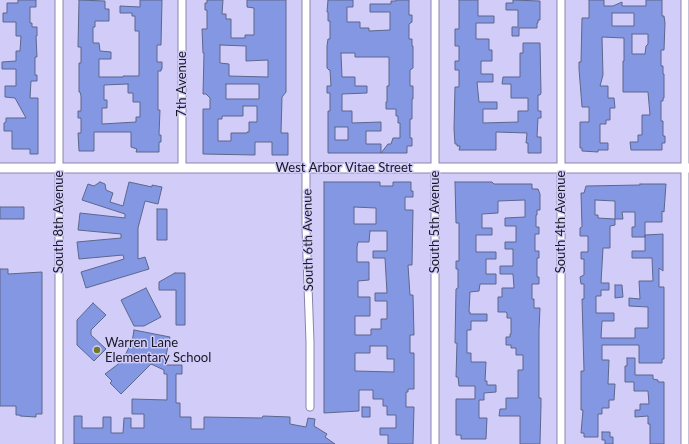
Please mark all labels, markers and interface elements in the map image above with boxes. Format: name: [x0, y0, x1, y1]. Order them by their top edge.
street label: 7th Avenue: [174, 51, 190, 117]
street label: West Arbor Vitae Street: [276, 160, 412, 176]
street label: South 8th Avenue: [51, 171, 67, 273]
street label: South 5th Avenue: [427, 171, 443, 273]
street label: South 4th Avenue: [553, 171, 569, 273]
street label: South 6th Avenue: [299, 189, 317, 291]
place label: Warren Lane Elementary School: [105, 335, 211, 366]
marker: Warren Lane Elementary School: [92, 345, 102, 355]

